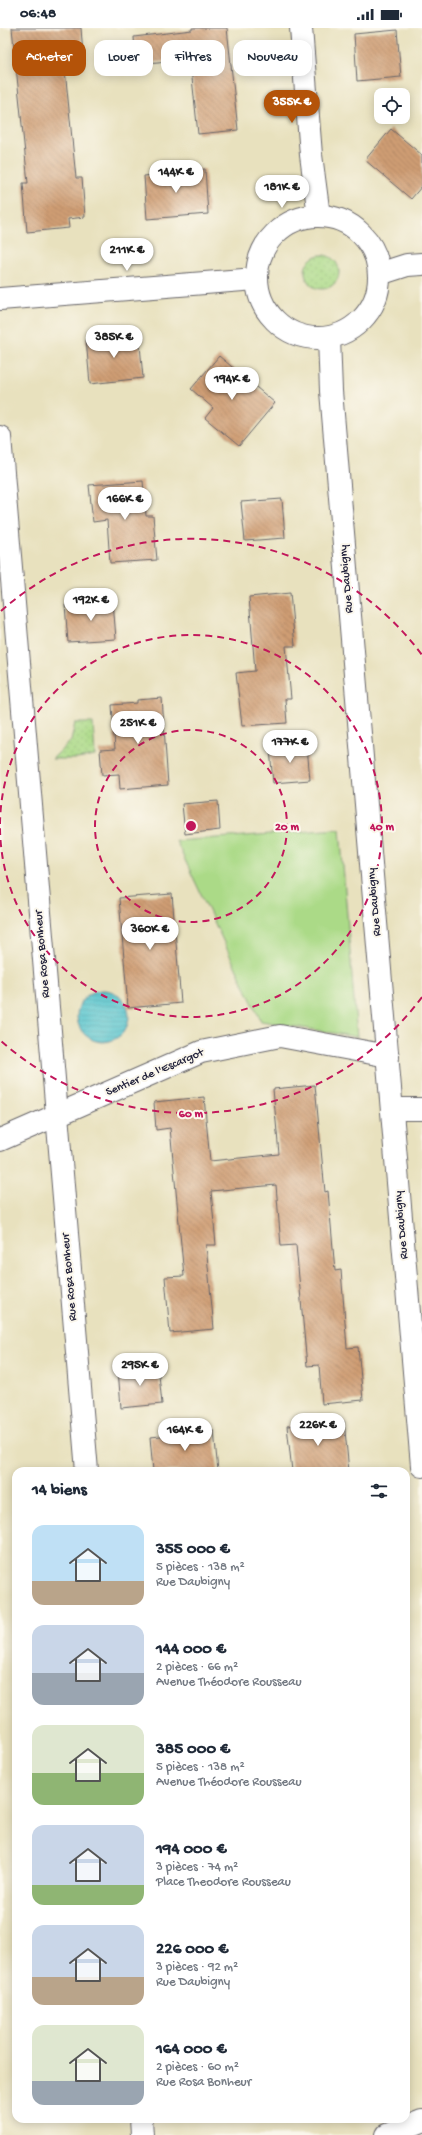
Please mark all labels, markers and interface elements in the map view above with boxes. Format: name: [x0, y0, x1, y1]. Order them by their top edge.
text: 06:48: [20, 5, 56, 23]
chip: Acheter: [12, 40, 86, 76]
chip: Louer: [94, 40, 153, 76]
chip: Filtres: [161, 40, 225, 76]
chip: Nouveau: [233, 40, 312, 76]
map controls: [374, 88, 410, 124]
button: locate: [374, 88, 410, 124]
pin: 355K €: [259, 90, 325, 124]
text: 355K €: [273, 95, 311, 110]
pin: 144K €: [143, 160, 209, 194]
text: 144K €: [158, 165, 194, 180]
pin: 181K €: [249, 175, 315, 209]
text: 181K €: [264, 180, 300, 195]
pin: 211K €: [94, 238, 160, 272]
text: 211K €: [110, 243, 144, 258]
pin: 385K €: [81, 325, 147, 359]
text: 385K €: [95, 330, 133, 345]
pin: 194K €: [199, 367, 265, 401]
text: 194K €: [214, 372, 250, 387]
pin: 166K €: [92, 487, 158, 521]
text: 166K €: [107, 492, 143, 507]
street label: Rue Daubigny: [337, 544, 357, 614]
pin: 192K €: [58, 588, 124, 622]
text: 192K €: [73, 593, 109, 608]
pin: 251K €: [105, 711, 171, 745]
text: 251K €: [120, 716, 156, 731]
pin: 177K €: [257, 730, 323, 764]
text: 177K €: [272, 735, 308, 750]
centre of rings: [184, 819, 198, 833]
text: 20 m: [275, 821, 300, 835]
text: 40 m: [369, 821, 394, 835]
street label: Rue Daubigny: [365, 867, 385, 937]
street label: Rue Rosa Bonheur: [32, 908, 54, 998]
pin: 360K €: [117, 917, 183, 951]
text: 360K €: [131, 922, 169, 937]
street label: Sentier de l'Escargot: [104, 1046, 207, 1100]
text: 60 m: [179, 1108, 204, 1122]
street label: Rue Daubigny: [392, 1190, 412, 1260]
street label: Rue Rosa Bonheur: [59, 1231, 81, 1321]
pin: 295K €: [107, 1353, 173, 1387]
text: 295K €: [121, 1358, 159, 1373]
pin: 226K €: [285, 1413, 351, 1447]
pin: 164K €: [152, 1418, 218, 1452]
text: 226K €: [299, 1418, 337, 1433]
text: 164K €: [167, 1423, 203, 1438]
icon: filters: [368, 1480, 390, 1502]
text: 14 biens: [32, 1481, 87, 1501]
text: 355 000 €: [156, 1540, 230, 1560]
icon: home: [64, 1541, 112, 1589]
text: 5 pièces · 138 m²: [156, 1560, 245, 1575]
text: Rue Daubigny: [156, 1575, 230, 1590]
text: 144 000 €: [156, 1640, 226, 1660]
icon: home: [64, 1641, 112, 1689]
text: 2 pièces · 66 m²: [156, 1660, 238, 1675]
text: Avenue Théodore Rousseau: [156, 1675, 302, 1690]
text: 385 000 €: [156, 1740, 230, 1760]
icon: home: [64, 1741, 112, 1789]
text: 5 pièces · 138 m²: [156, 1760, 245, 1775]
text: Avenue Théodore Rousseau: [156, 1775, 302, 1790]
text: 194 000 €: [156, 1840, 227, 1860]
icon: home: [64, 1841, 112, 1889]
text: 3 pièces · 74 m²: [156, 1860, 238, 1875]
text: Place Theodore Rousseau: [156, 1875, 291, 1890]
text: 226 000 €: [156, 1940, 228, 1960]
icon: home: [64, 1941, 112, 1989]
text: 3 pièces · 92 m²: [156, 1960, 238, 1975]
text: Rue Daubigny: [156, 1975, 230, 1990]
text: 164 000 €: [156, 2040, 227, 2060]
icon: home: [64, 2041, 112, 2089]
text: 2 pièces · 60 m²: [156, 2060, 239, 2075]
text: Rue Rosa Bonheur: [156, 2075, 251, 2090]

